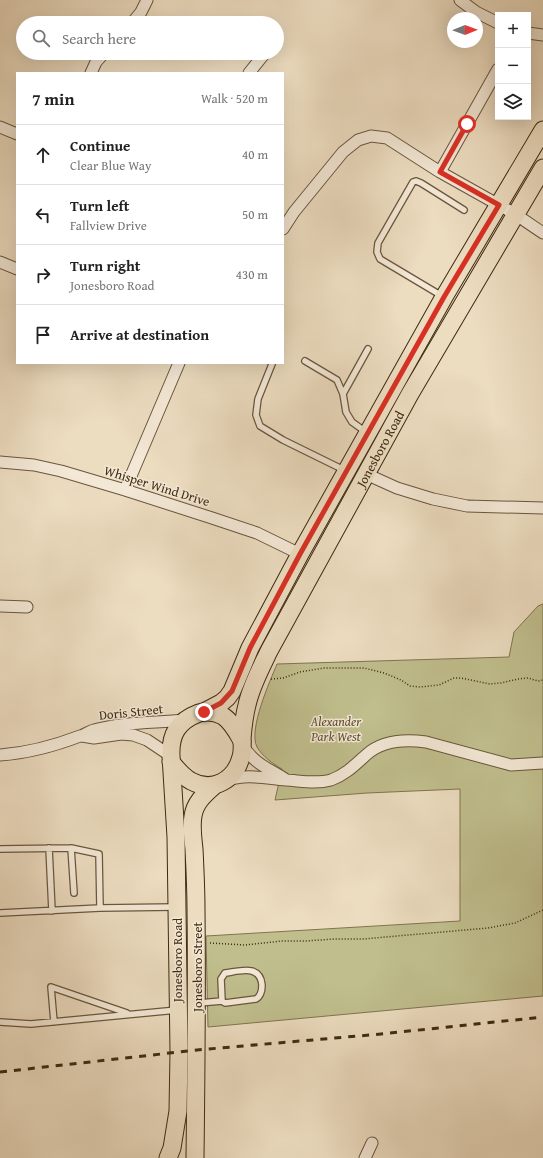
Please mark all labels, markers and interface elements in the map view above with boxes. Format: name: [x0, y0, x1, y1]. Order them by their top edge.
north arrow: [447, 12, 483, 48]
map controls: [495, 12, 531, 120]
button: +: [495, 12, 531, 48]
search box: [16, 16, 284, 60]
icon: search: [30, 27, 52, 49]
text: Search here: [62, 28, 136, 49]
button: −: [495, 48, 531, 84]
button: layers: [495, 84, 531, 120]
text: 7 min: [32, 86, 74, 111]
text: Walk · 520 m: [201, 89, 268, 108]
route start: [458, 115, 476, 133]
text: Continue: [70, 135, 131, 156]
icon: ahead: [32, 144, 54, 166]
text: 40 m: [242, 145, 268, 164]
text: Clear Blue Way: [70, 156, 151, 175]
text: Turn left: [70, 195, 129, 216]
icon: left: [32, 204, 54, 226]
text: 50 m: [242, 205, 268, 224]
text: Fallview Drive: [70, 216, 147, 235]
text: Turn right: [70, 255, 141, 276]
icon: right: [32, 264, 54, 286]
text: 430 m: [236, 265, 268, 284]
text: Jonesboro Road: [70, 276, 155, 295]
icon: arrive: [32, 324, 54, 346]
text: Arrive at destination: [70, 324, 209, 345]
street label: Jonesboro Road: [350, 407, 409, 492]
street label: Whisper Wind Drive: [102, 461, 212, 511]
street label: Doris Street: [98, 699, 164, 725]
route end: [195, 703, 213, 721]
park label: Alexander Park West: [310, 712, 362, 746]
street label: Jonesboro Road: [168, 918, 187, 1004]
street label: Jonesboro Street: [188, 921, 207, 1014]

